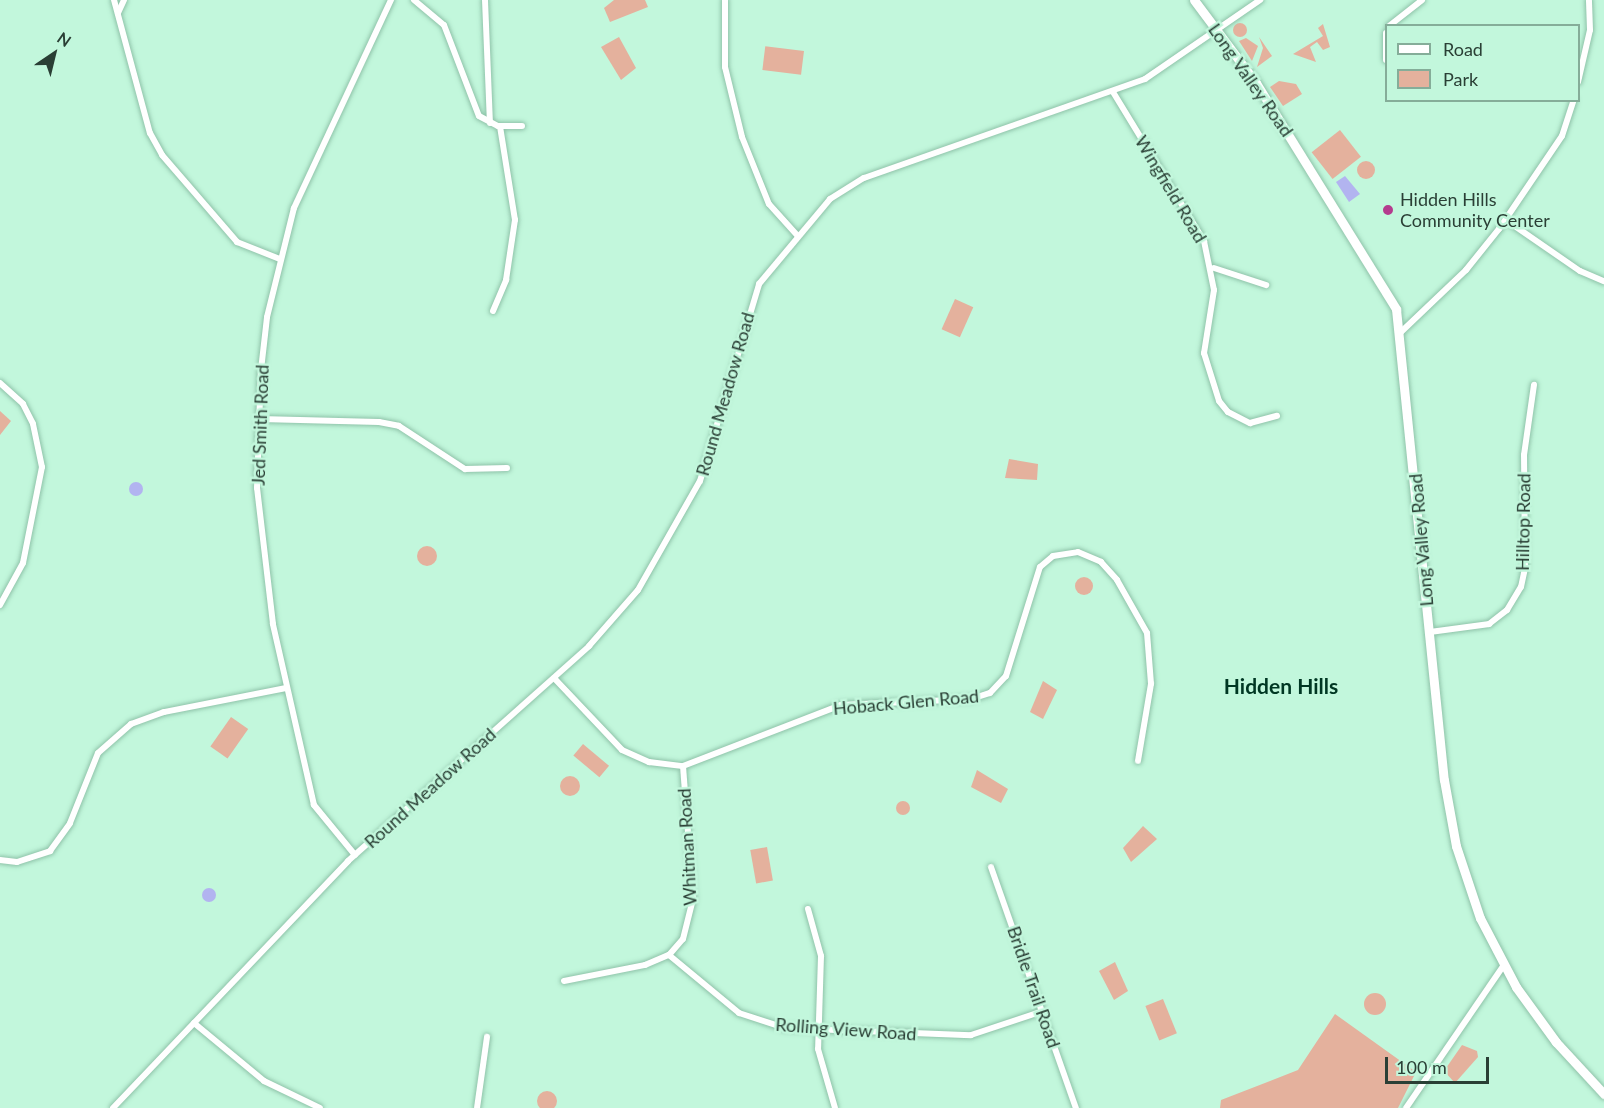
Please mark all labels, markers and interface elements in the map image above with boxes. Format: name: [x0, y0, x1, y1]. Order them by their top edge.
street label: Long Valley Road: [1204, 19, 1298, 141]
north arrow: [24, 24, 84, 84]
legend: [1385, 24, 1580, 102]
text: N: [54, 28, 75, 50]
text: Road: [1443, 38, 1483, 60]
text: Park: [1443, 68, 1478, 90]
street label: Wingfield Road: [1131, 132, 1211, 246]
place label: Hidden Hills Community Center: [1400, 189, 1550, 232]
marker: Hidden Hills Community Center: [1381, 203, 1395, 217]
street label: Round Meadow Road: [691, 310, 759, 478]
street label: Jed Smith Road: [247, 364, 273, 486]
street label: Long Valley Road: [1404, 472, 1438, 608]
street label: Hilltop Road: [1511, 473, 1535, 571]
district label: Hidden Hills: [1224, 673, 1338, 699]
street label: Hoback Glen Road: [832, 685, 980, 719]
street label: Round Meadow Road: [360, 723, 500, 853]
street label: Whitman Road: [673, 788, 701, 906]
street label: Bridle Trail Road: [1003, 923, 1065, 1051]
street label: Rolling View Road: [774, 1013, 918, 1045]
scale bar: [1388, 1045, 1492, 1083]
text: 100 m: [1396, 1056, 1447, 1078]

